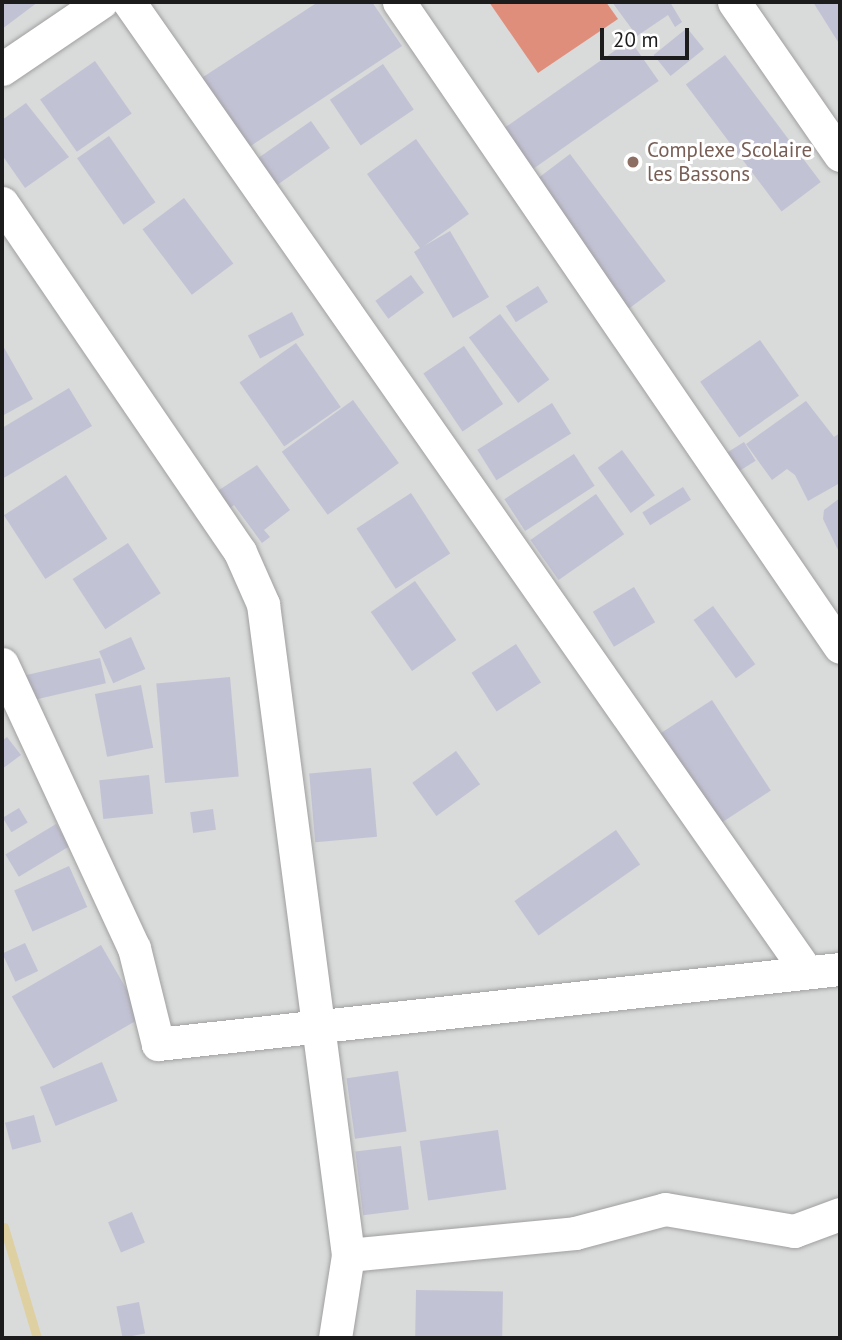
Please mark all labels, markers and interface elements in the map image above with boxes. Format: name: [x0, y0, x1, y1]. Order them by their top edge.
scale bar: [604, 14, 693, 58]
text: 20 m: [613, 26, 659, 53]
place label: Complexe Scolaire les Bassons: [647, 137, 812, 187]
marker: Complexe Scolaire les Bassons: [625, 154, 641, 170]

